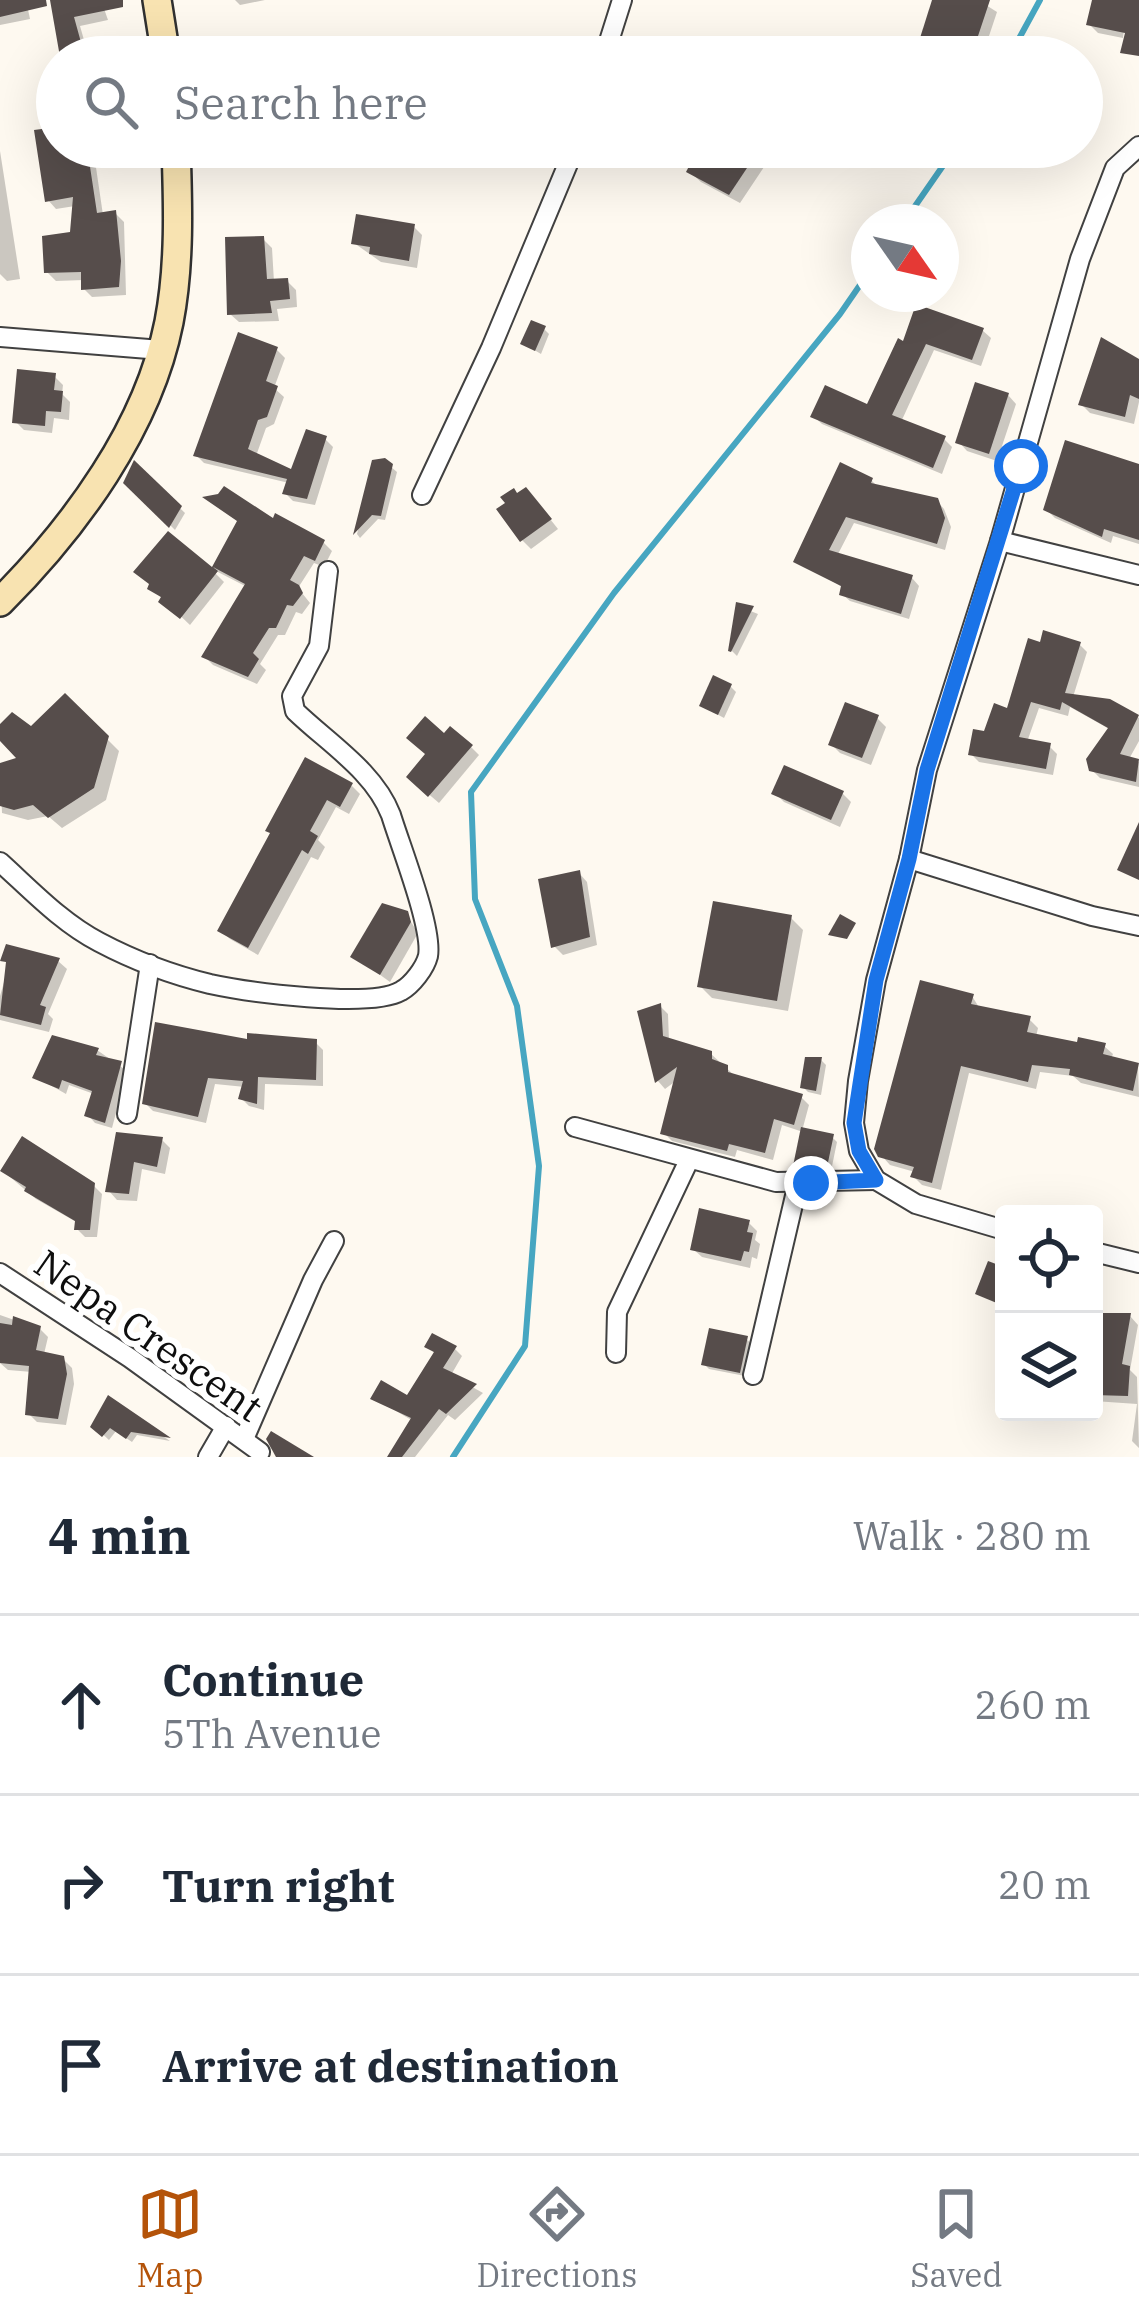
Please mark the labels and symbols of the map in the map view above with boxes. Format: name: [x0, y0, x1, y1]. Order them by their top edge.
north arrow: [851, 204, 959, 312]
route start: [994, 439, 1048, 493]
route end: [784, 1156, 838, 1210]
street label: Nepa Crescent: [25, 1238, 273, 1432]

